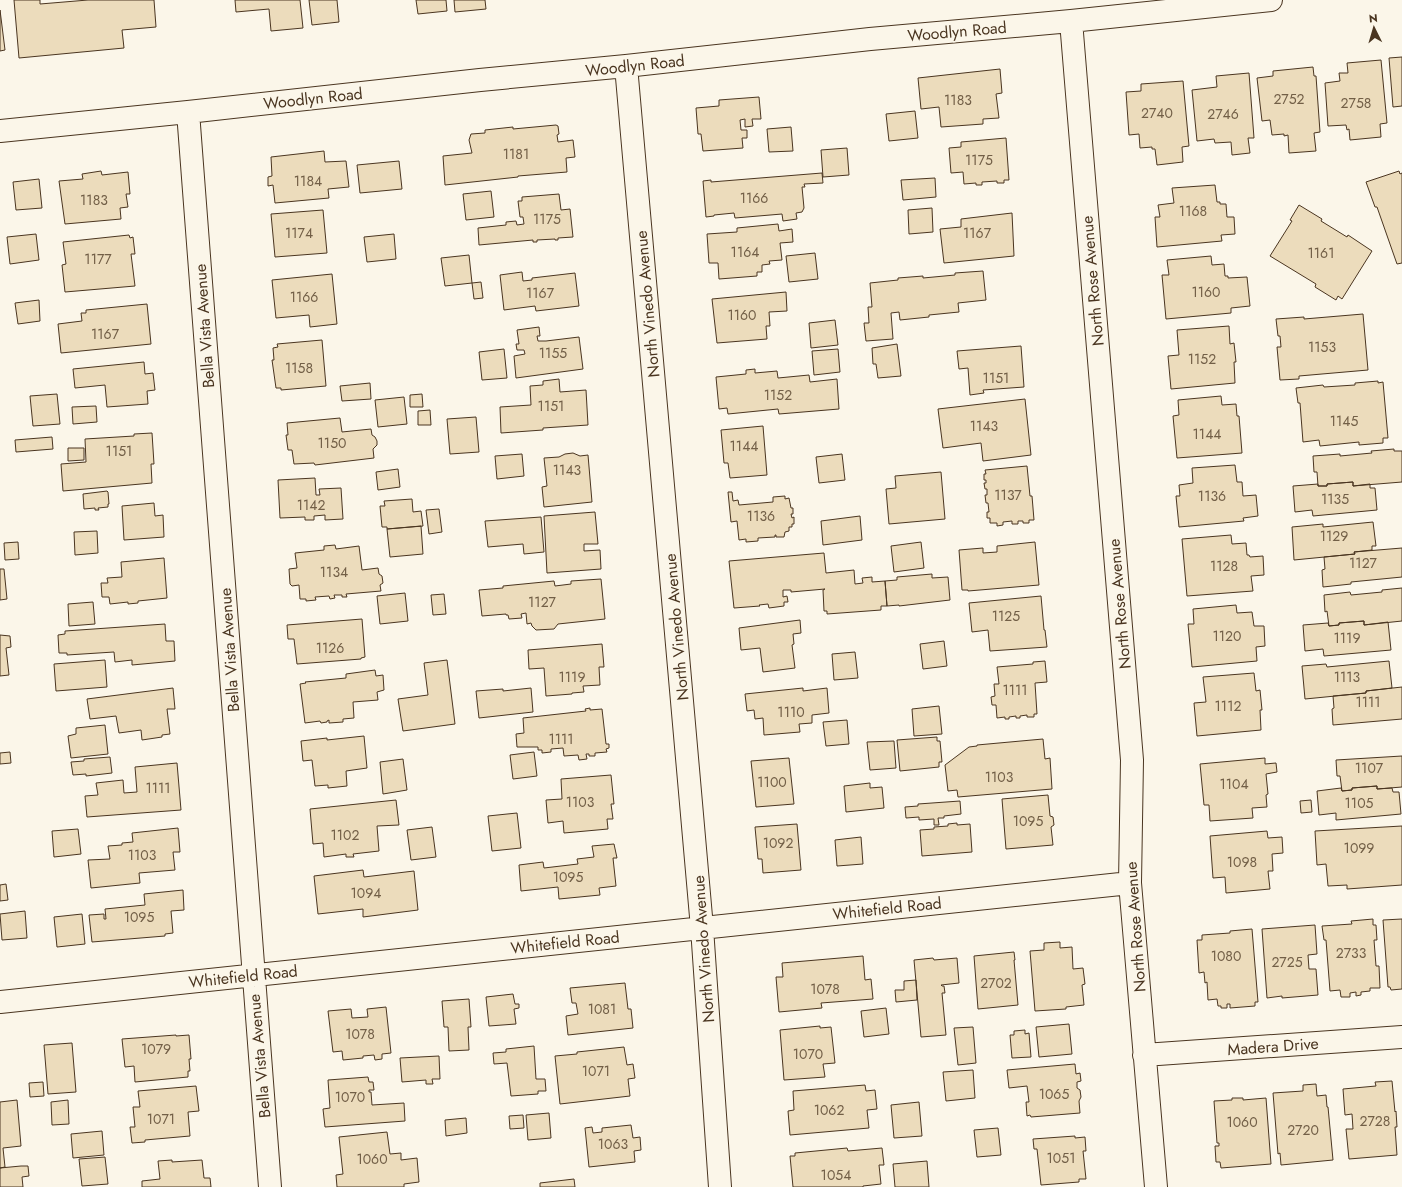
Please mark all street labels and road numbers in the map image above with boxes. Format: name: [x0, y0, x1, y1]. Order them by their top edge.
street label: Woodlyn Road: [906, 16, 1008, 47]
street label: Woodlyn Road: [584, 49, 686, 82]
street label: Woodlyn Road: [262, 82, 364, 115]
street label: North Rose Avenue: [1075, 215, 1110, 347]
street label: North Vinedo Avenue: [630, 229, 665, 378]
street label: Bella Vista Avenue: [189, 263, 220, 389]
street label: North Rose Avenue: [1102, 538, 1137, 670]
street label: North Vinedo Avenue: [659, 552, 694, 701]
street label: Bella Vista Avenue: [214, 587, 245, 713]
street label: North Rose Avenue: [1119, 861, 1152, 993]
street label: North Vinedo Avenue: [687, 875, 720, 1023]
street label: Whitefield Road: [831, 891, 943, 926]
street label: Whitefield Road: [509, 925, 621, 960]
street label: Whitefield Road: [187, 959, 299, 994]
street label: Bella Vista Avenue: [243, 993, 276, 1119]
street label: Madera Drive: [1227, 1032, 1320, 1061]

